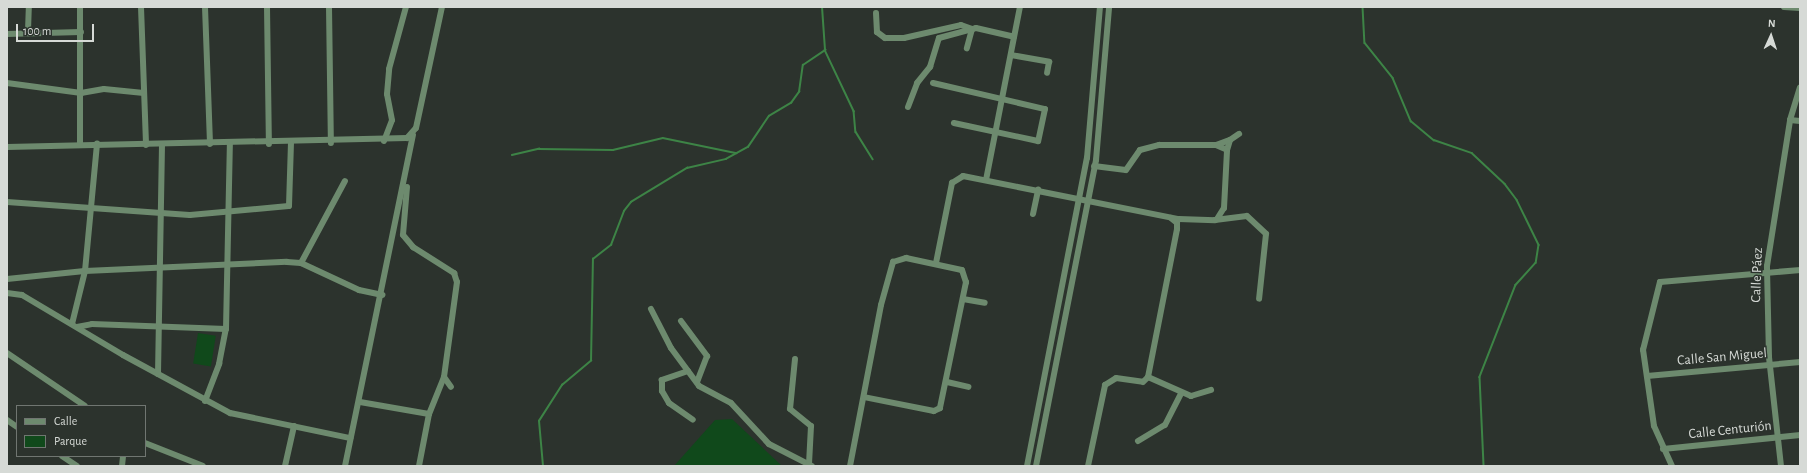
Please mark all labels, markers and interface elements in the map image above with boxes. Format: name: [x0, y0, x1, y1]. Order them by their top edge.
scale bar: [18, 16, 96, 42]
north arrow: [1751, 16, 1791, 56]
text: N: [1768, 18, 1776, 29]
text: 100 m: [23, 25, 51, 37]
street label: Calle Páez: [1748, 247, 1766, 303]
street label: Calle San Miguel: [1676, 345, 1768, 369]
legend: [16, 405, 146, 457]
text: Calle: [54, 415, 77, 427]
street label: Calle Centurión: [1688, 417, 1772, 443]
text: Parque: [54, 435, 87, 447]

